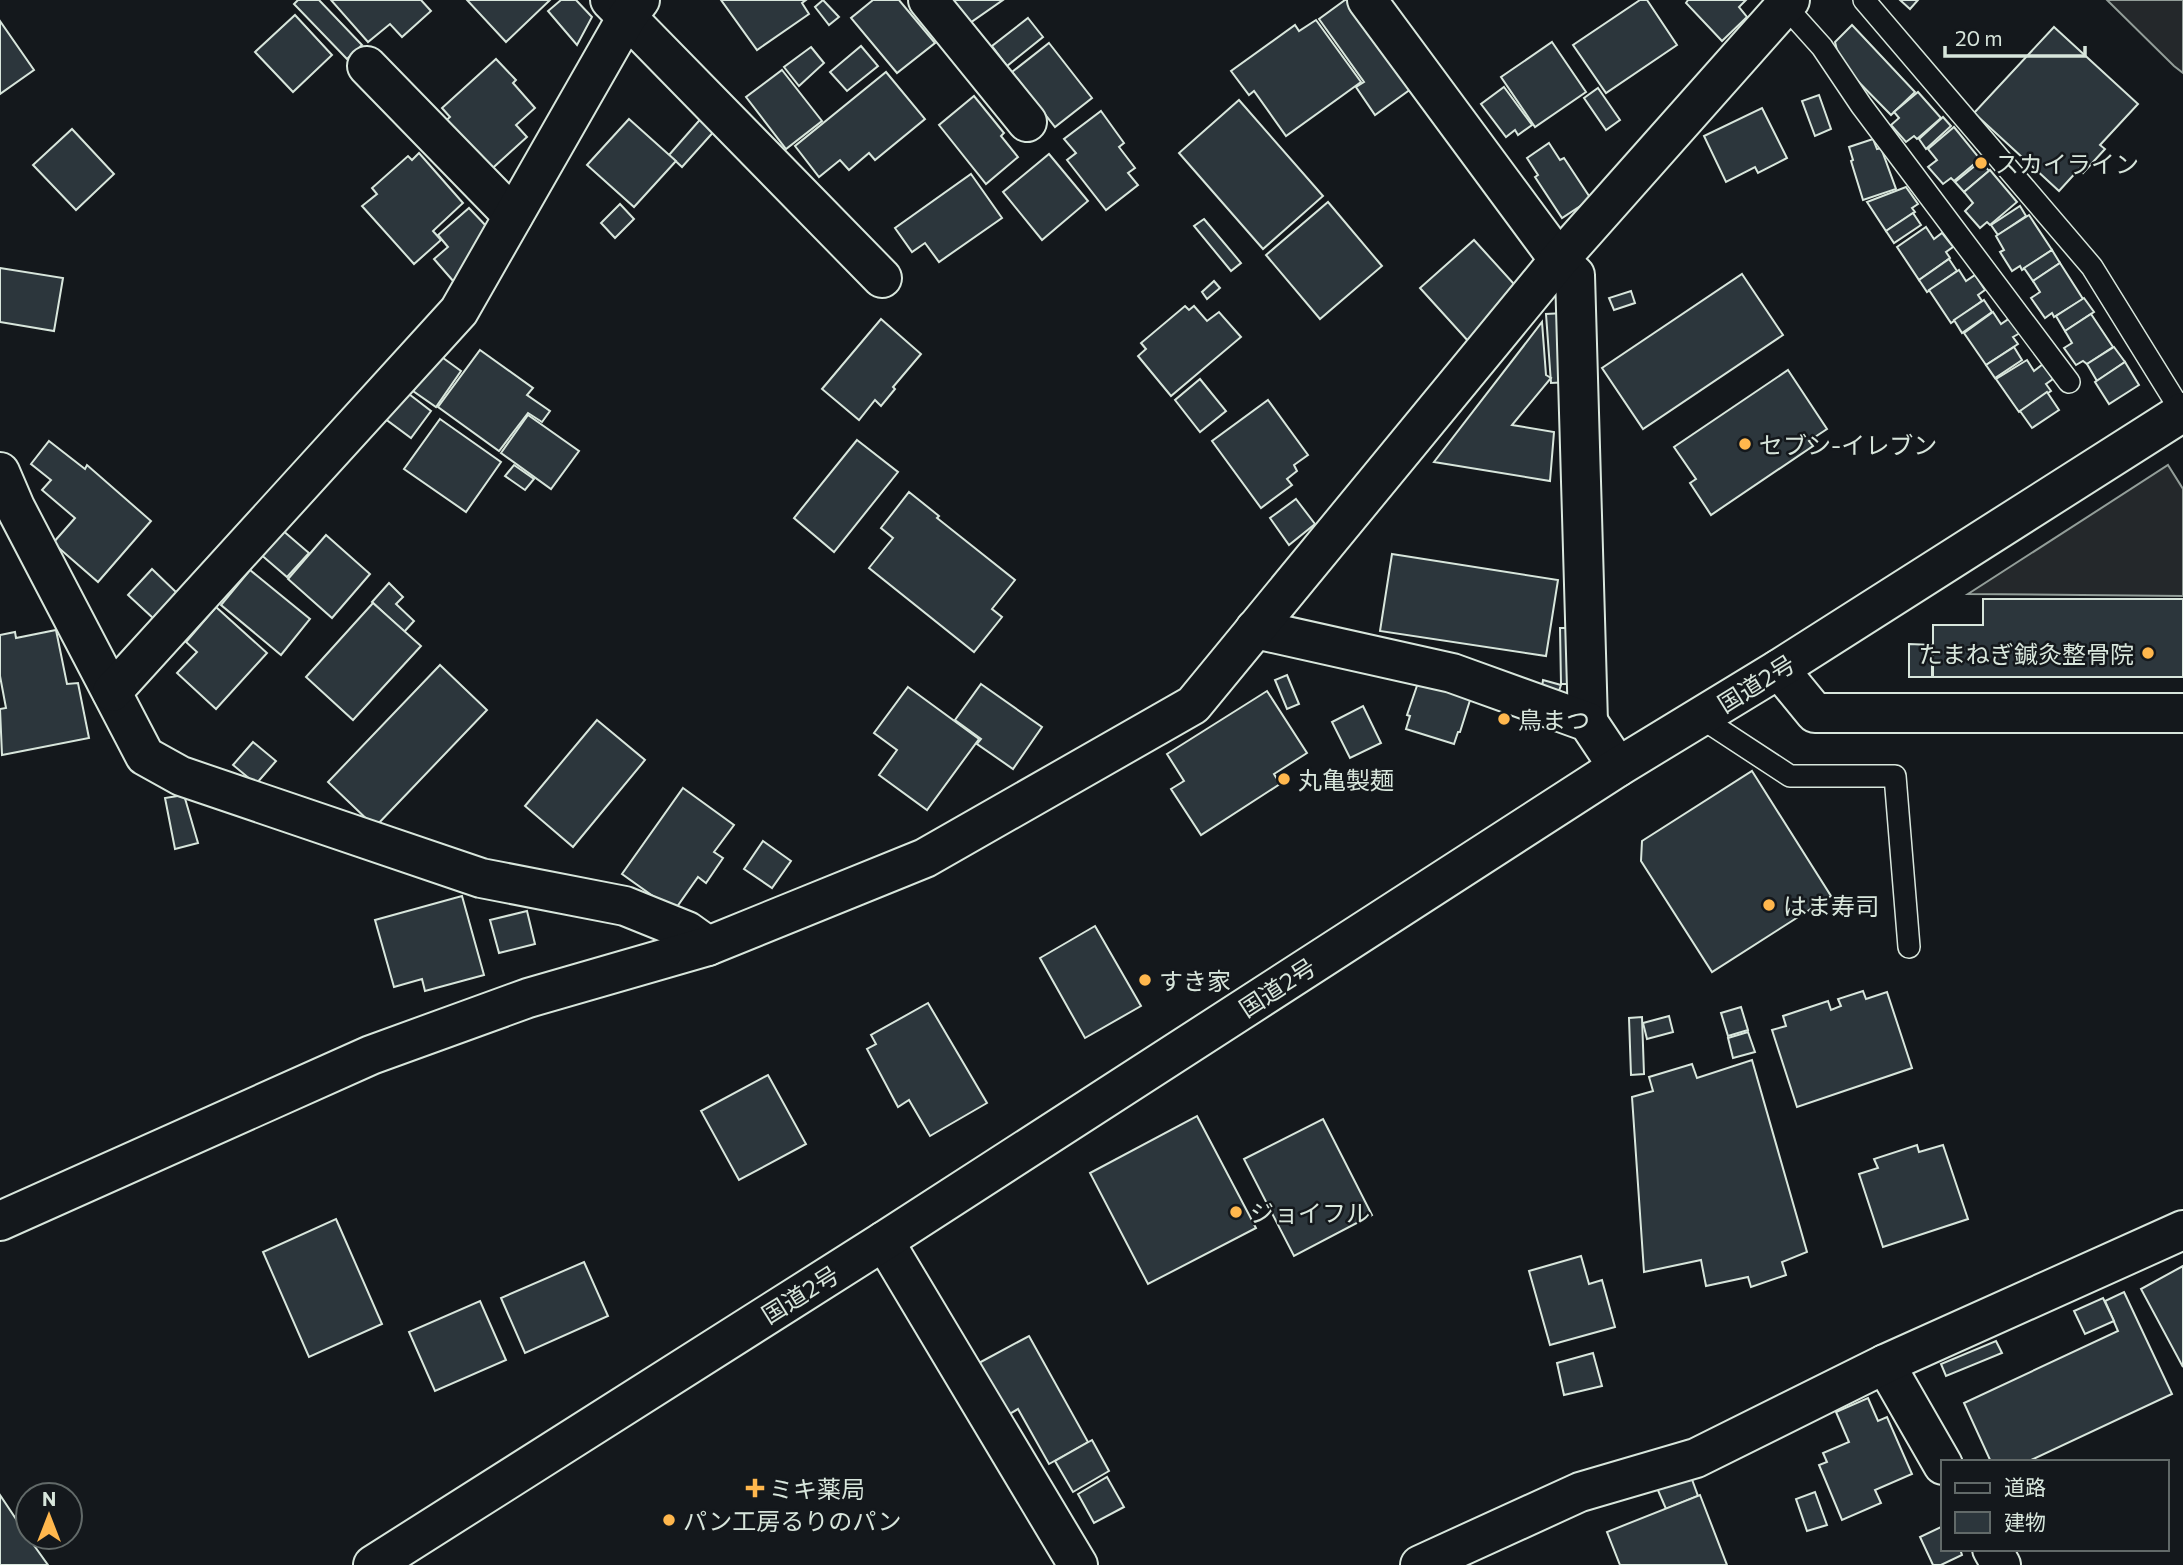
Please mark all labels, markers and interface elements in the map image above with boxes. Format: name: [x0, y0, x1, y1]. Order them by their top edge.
scale bar: [1945, 14, 2085, 58]
text: 20 m: [1955, 25, 2003, 50]
place label: スカイライン: [1995, 149, 2139, 178]
marker: スカイライン: [1973, 155, 1989, 171]
place label: セブン-イレブン: [1759, 430, 1937, 459]
marker: セブン-イレブン: [1737, 436, 1753, 452]
place label: たまねぎ鍼灸整骨院: [1919, 639, 2134, 668]
marker: たまねぎ鍼灸整骨院: [2140, 645, 2156, 661]
street label: 国道2号: [1712, 648, 1800, 718]
place label: 鳥まつ: [1518, 705, 1590, 734]
marker: 鳥まつ: [1496, 711, 1512, 727]
place label: 丸亀製麺: [1298, 765, 1394, 794]
marker: 丸亀製麺: [1276, 771, 1292, 787]
place label: はま寿司: [1783, 891, 1879, 920]
marker: はま寿司: [1761, 897, 1777, 913]
street label: 国道2号: [1233, 952, 1321, 1022]
place label: すき家: [1159, 966, 1231, 995]
marker: すき家: [1137, 972, 1153, 988]
place label: ジョイフル: [1250, 1198, 1370, 1227]
marker: ジョイフル: [1228, 1204, 1244, 1220]
street label: 国道2号: [756, 1259, 844, 1329]
legend: [1941, 1460, 2169, 1551]
place label: ミキ薬局: [769, 1474, 865, 1503]
text: 道路: [2004, 1474, 2046, 1499]
marker: ミキ薬局: [747, 1480, 763, 1496]
north arrow: [14, 1481, 84, 1551]
text: N: [42, 1487, 56, 1510]
place label: パン工房るりのパン: [683, 1506, 901, 1535]
text: 建物: [2004, 1509, 2046, 1534]
marker: パン工房るりのパン: [661, 1512, 677, 1528]

